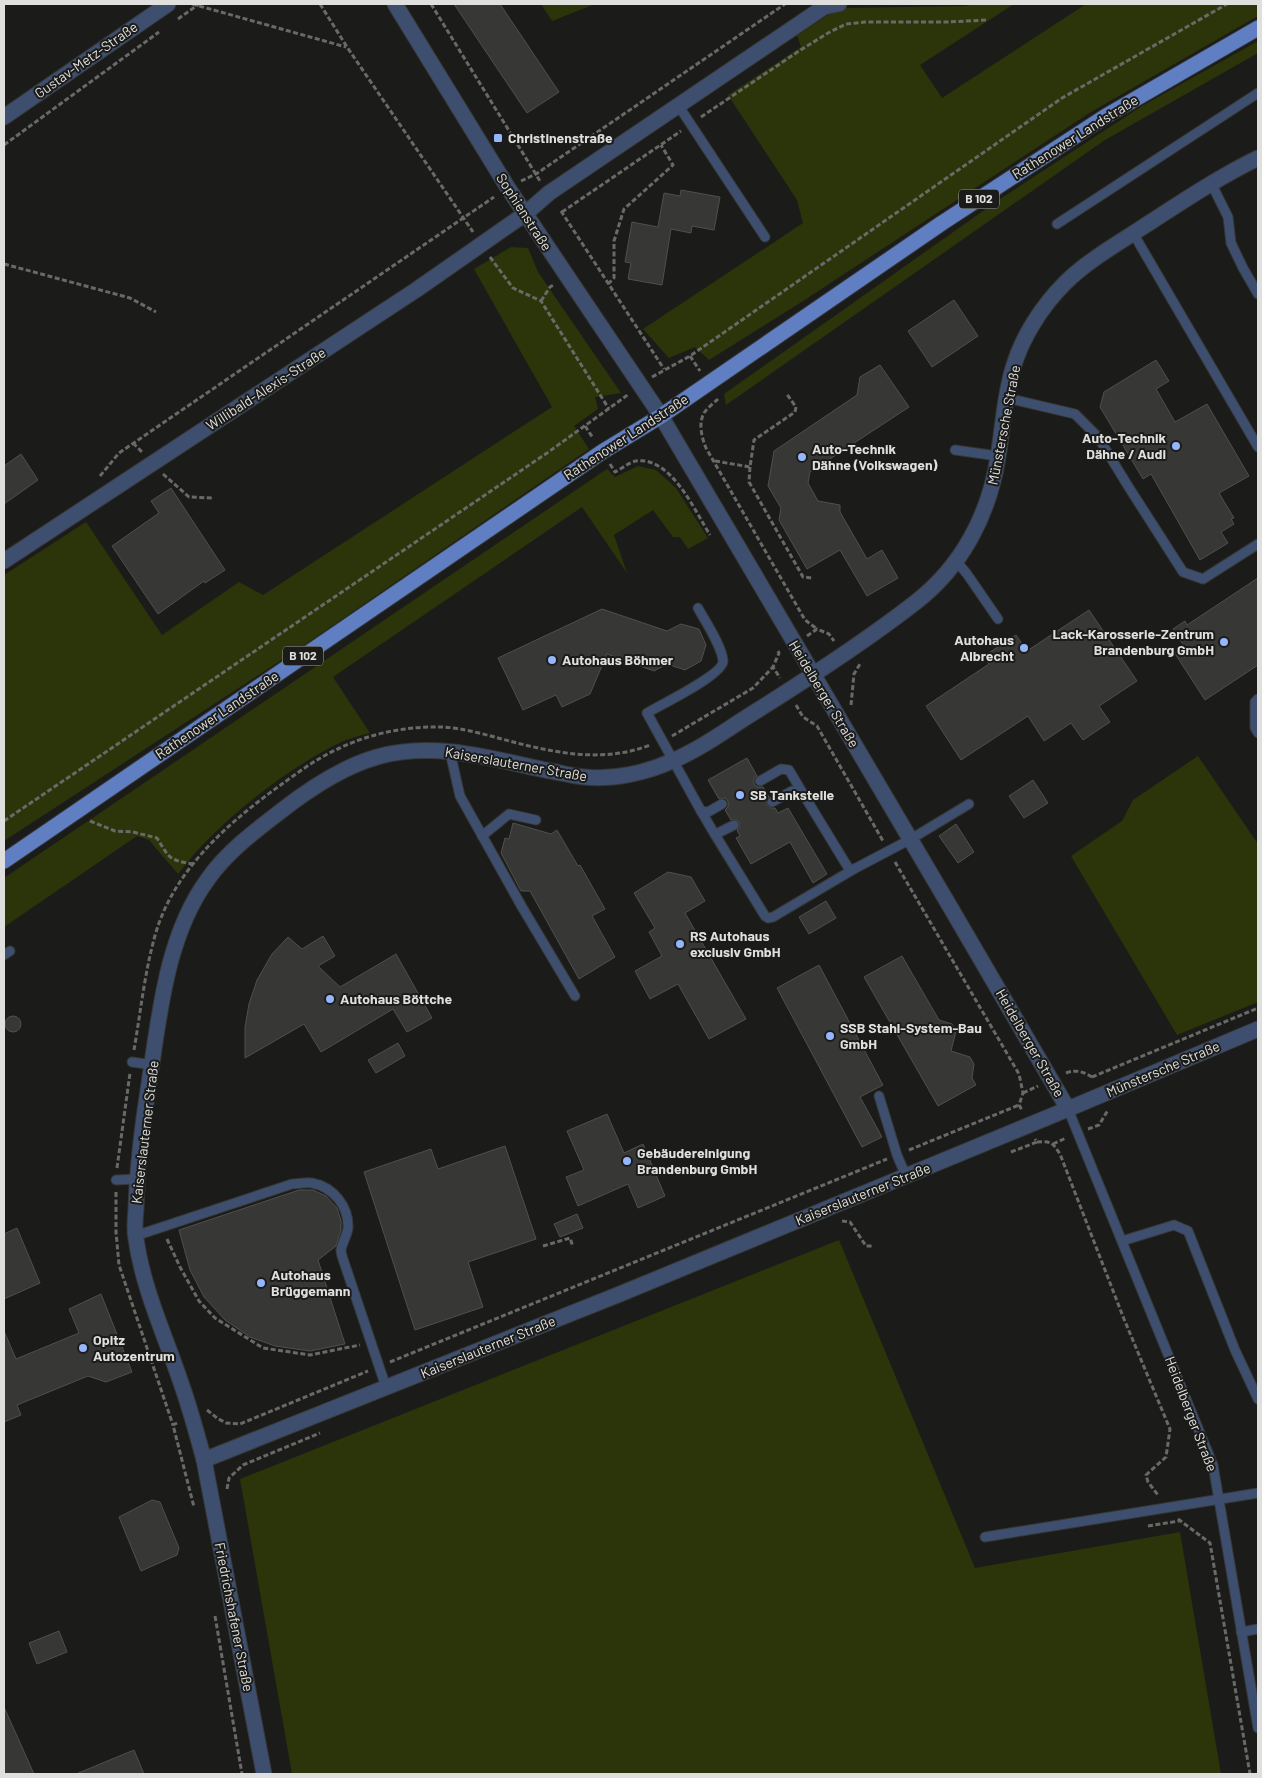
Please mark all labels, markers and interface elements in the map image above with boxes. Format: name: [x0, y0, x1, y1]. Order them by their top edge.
street label: Gustav-Metz-Straße: [31, 18, 141, 102]
street label: Rathenower Landstraße: [1009, 91, 1141, 182]
place label: Christinenstraße: [508, 129, 613, 146]
marker: Christinenstraße: [492, 132, 504, 144]
street label: Sophienstraße: [493, 170, 556, 254]
road number: B 102: [959, 190, 999, 208]
street label: Willibald-Alexis-Straße: [203, 344, 329, 434]
street label: Münstersche Straße: [984, 364, 1023, 486]
street label: Rathenower Landstraße: [560, 390, 691, 483]
place label: Auto-Technik Dähne / Audi: [1082, 429, 1167, 462]
place label: Auto-Technik Dähne (Volkswagen): [812, 440, 938, 473]
marker: Auto-Technik Dähne / Audi: [1170, 440, 1182, 452]
marker: Auto-Technik Dähne (Volkswagen): [796, 451, 808, 463]
place label: Lack-Karosserie-Zentrum Brandenburg GmbH: [1052, 625, 1214, 658]
place label: Autohaus Albrecht: [954, 631, 1014, 664]
marker: Lack-Karosserie-Zentrum Brandenburg GmbH: [1218, 636, 1230, 648]
street label: Heidelberger Straße: [786, 637, 863, 750]
marker: Autohaus Albrecht: [1018, 642, 1030, 654]
road number: B 102: [283, 646, 323, 666]
place label: Autohaus Böhmer: [562, 651, 674, 668]
marker: Autohaus Böhmer: [546, 654, 558, 666]
street label: Rathenower Landstraße: [152, 667, 282, 762]
street label: Kaiserslauterner Straße: [444, 743, 589, 784]
place label: SB Tankstelle: [750, 786, 835, 803]
marker: SB Tankstelle: [734, 789, 746, 801]
place label: RS Autohaus exclusiv GmbH: [690, 927, 781, 960]
marker: RS Autohaus exclusiv GmbH: [674, 938, 686, 950]
street label: Heidelberger Straße: [993, 986, 1068, 1100]
place label: Autohaus Böttche: [340, 990, 452, 1007]
marker: Autohaus Böttche: [324, 993, 336, 1005]
place label: SSB Stahl-System-Bau GmbH: [840, 1019, 982, 1052]
marker: SSB Stahl-System-Bau GmbH: [824, 1030, 836, 1042]
street label: Münstersche Straße: [1103, 1037, 1222, 1100]
street label: Kaiserslauterner Straße: [127, 1059, 162, 1205]
place label: Gebäudereinigung Brandenburg GmbH: [637, 1144, 758, 1177]
marker: Gebäudereinigung Brandenburg GmbH: [621, 1155, 633, 1167]
street label: Kaiserslauterner Straße: [793, 1159, 933, 1228]
place label: Autohaus Brüggemann: [271, 1266, 350, 1299]
marker: Autohaus Brüggemann: [255, 1277, 267, 1289]
street label: Kaiserslauterner Straße: [418, 1312, 558, 1381]
place label: Opitz Autozentrum: [93, 1331, 175, 1364]
marker: Opitz Autozentrum: [77, 1342, 89, 1354]
street label: Heidelberger Straße: [1162, 1354, 1221, 1474]
street label: Friedrichshafener Straße: [212, 1541, 257, 1693]

